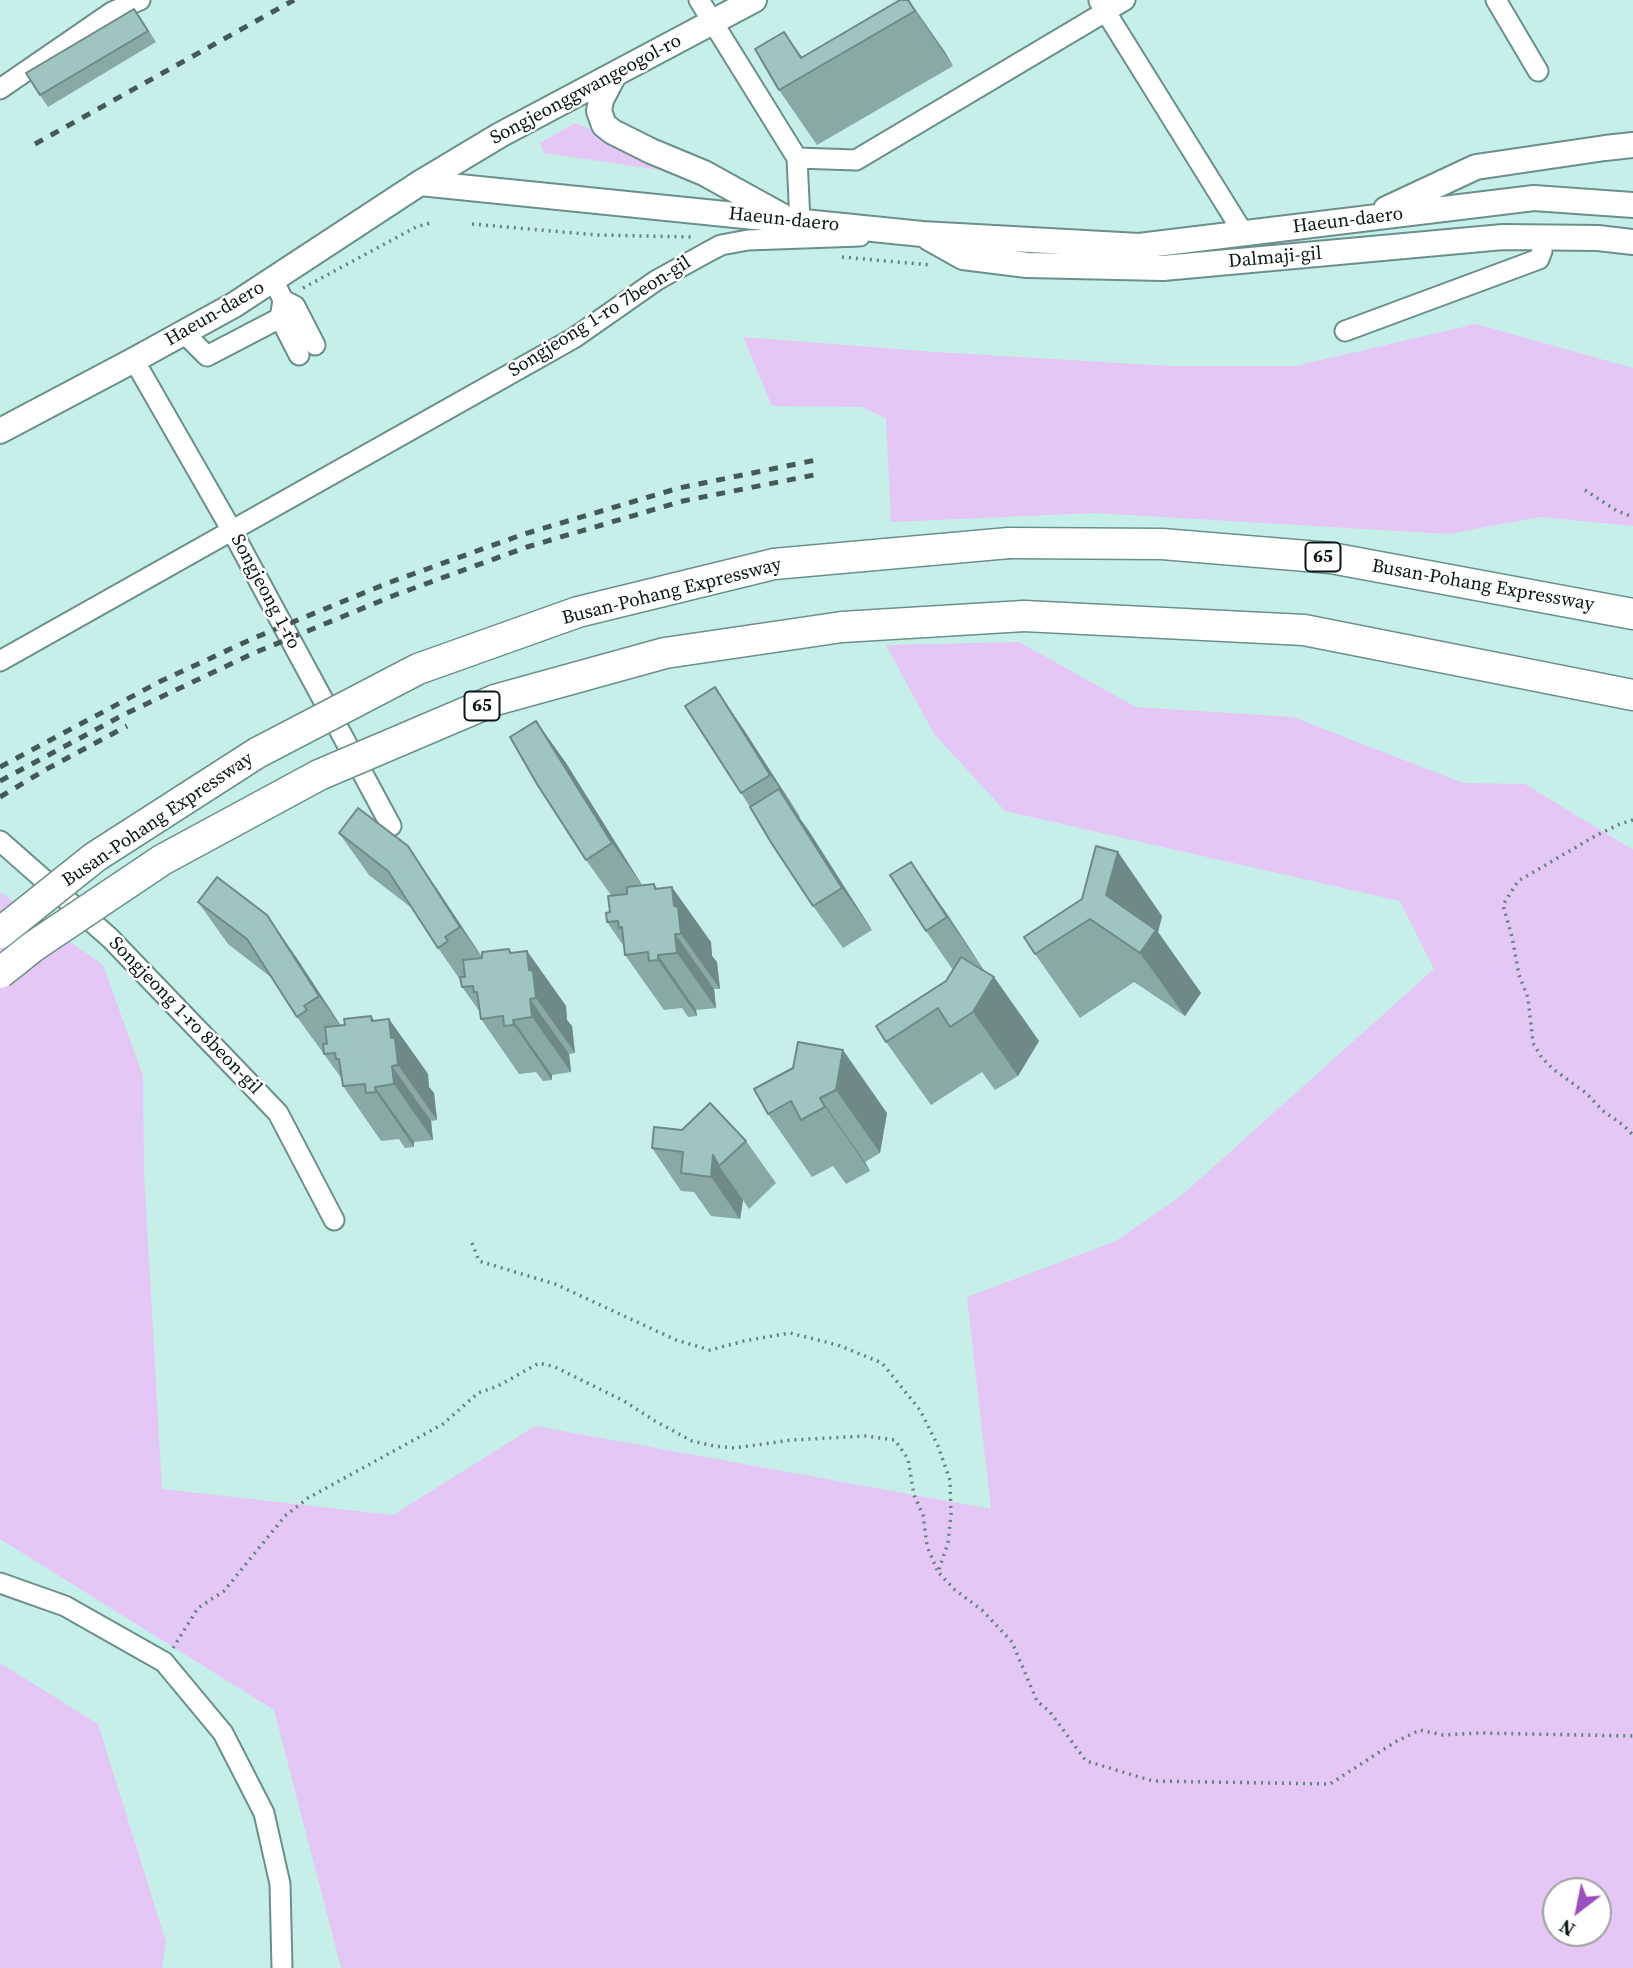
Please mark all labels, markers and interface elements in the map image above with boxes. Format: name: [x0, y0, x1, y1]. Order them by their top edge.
street label: Songjeonggwangeogol-ro: [486, 30, 686, 150]
street label: Haeun-daero: [728, 203, 840, 237]
street label: Haeun-daero: [1292, 203, 1404, 239]
street label: Dalmaji-gil: [1227, 243, 1323, 273]
street label: Songjeong 1-ro 7beon-gil: [505, 252, 695, 382]
street label: Haeun-daero: [161, 276, 269, 352]
street label: Songjeong 1-ro: [225, 531, 305, 653]
road number: 65: [1306, 542, 1340, 572]
street label: Busan-Pohang Expressway: [560, 554, 784, 630]
street label: Busan-Pohang Expressway: [1370, 555, 1596, 617]
road number: 65: [464, 692, 500, 720]
street label: Busan-Pohang Expressway: [58, 748, 258, 892]
street label: Songjeong 1-ro 8beon-gil: [104, 932, 266, 1100]
north arrow: [1542, 1877, 1612, 1947]
text: N: [1554, 1913, 1580, 1943]

